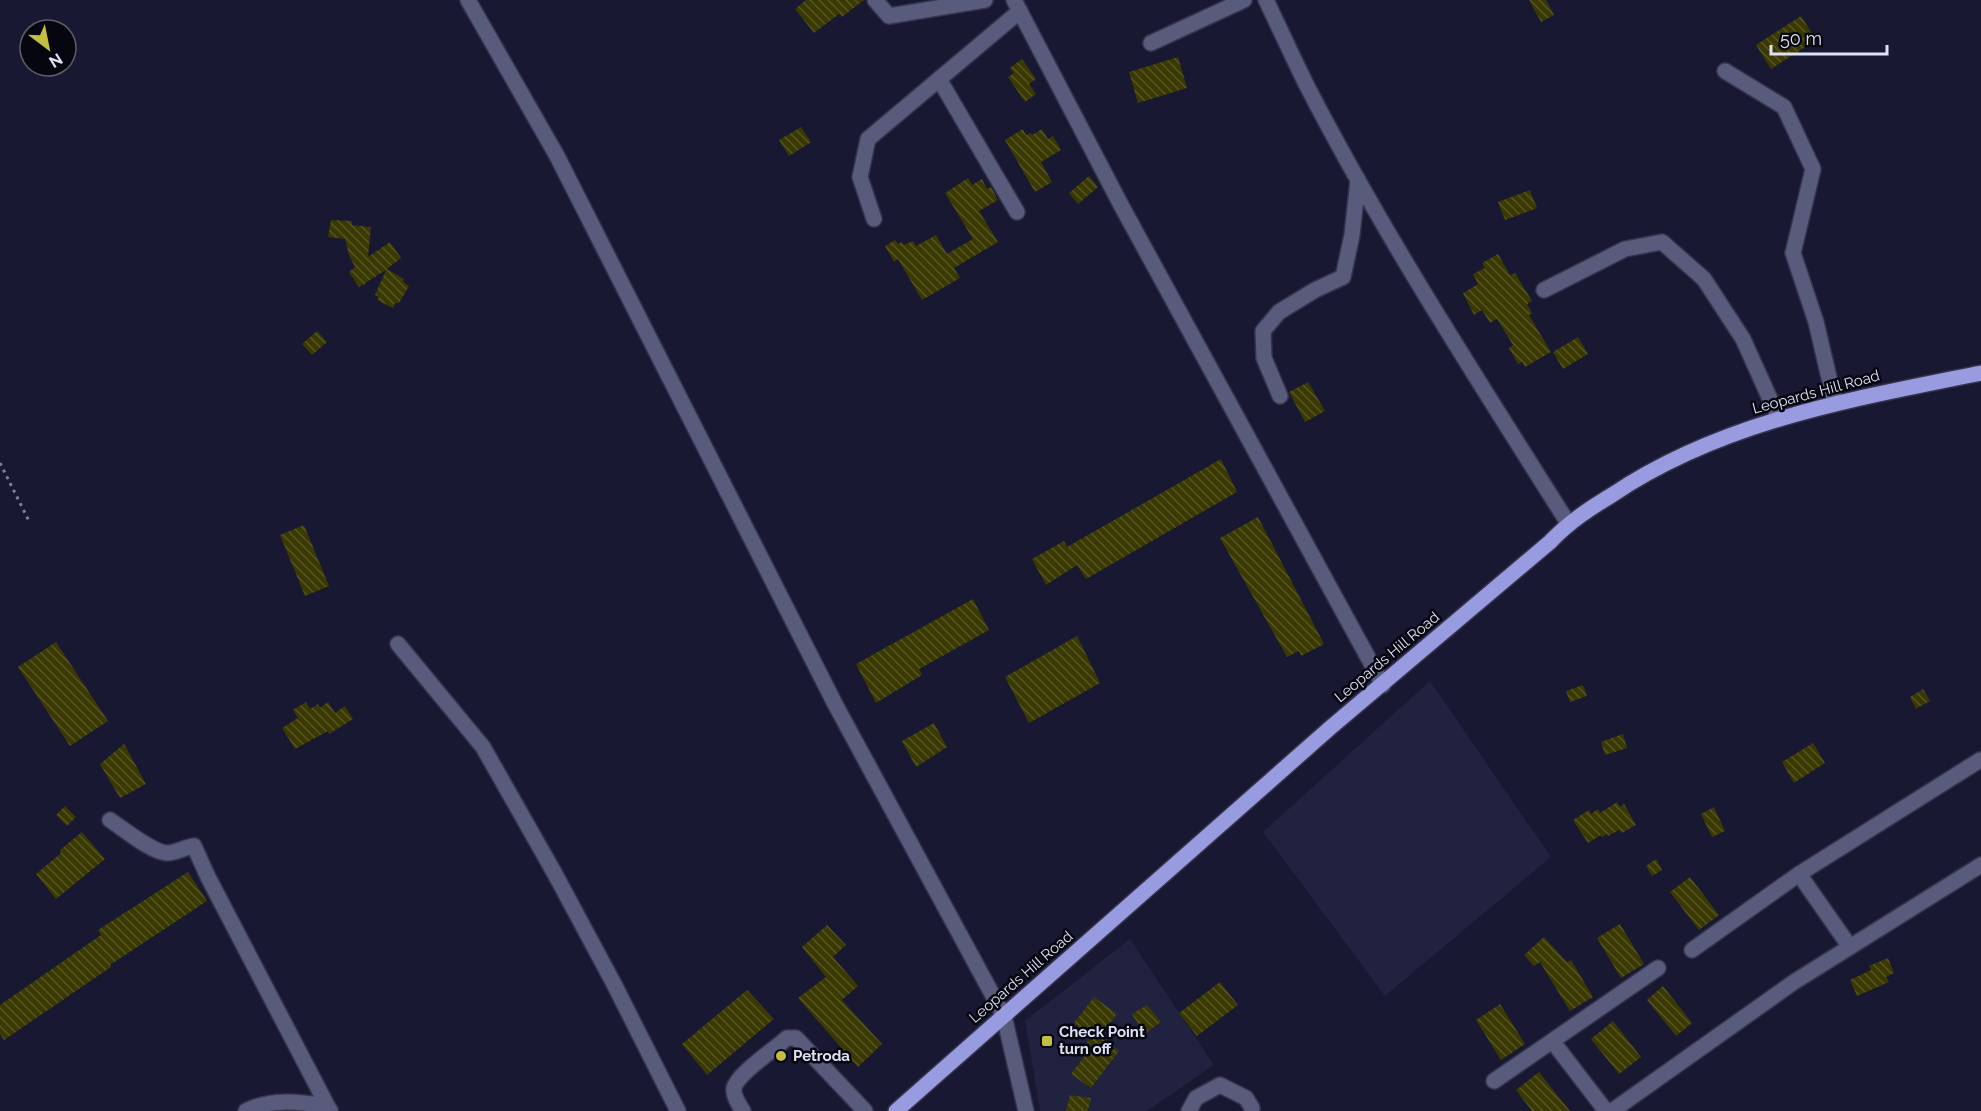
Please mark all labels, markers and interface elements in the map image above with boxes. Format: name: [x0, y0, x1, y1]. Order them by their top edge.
north arrow: [18, 18, 78, 78]
scale bar: [1771, 18, 1886, 56]
text: 50 m: [1780, 28, 1822, 49]
text: N: [45, 49, 66, 72]
street label: Leopards Hill Road: [1750, 366, 1882, 418]
street label: Leopards Hill Road: [1331, 608, 1443, 706]
street label: Leopards Hill Road: [966, 927, 1076, 1027]
place label: Check Point turn off: [1059, 1023, 1145, 1058]
marker: Check Point turn off: [1040, 1034, 1054, 1048]
place label: Petroda: [793, 1047, 850, 1065]
marker: Petroda: [774, 1049, 788, 1063]

